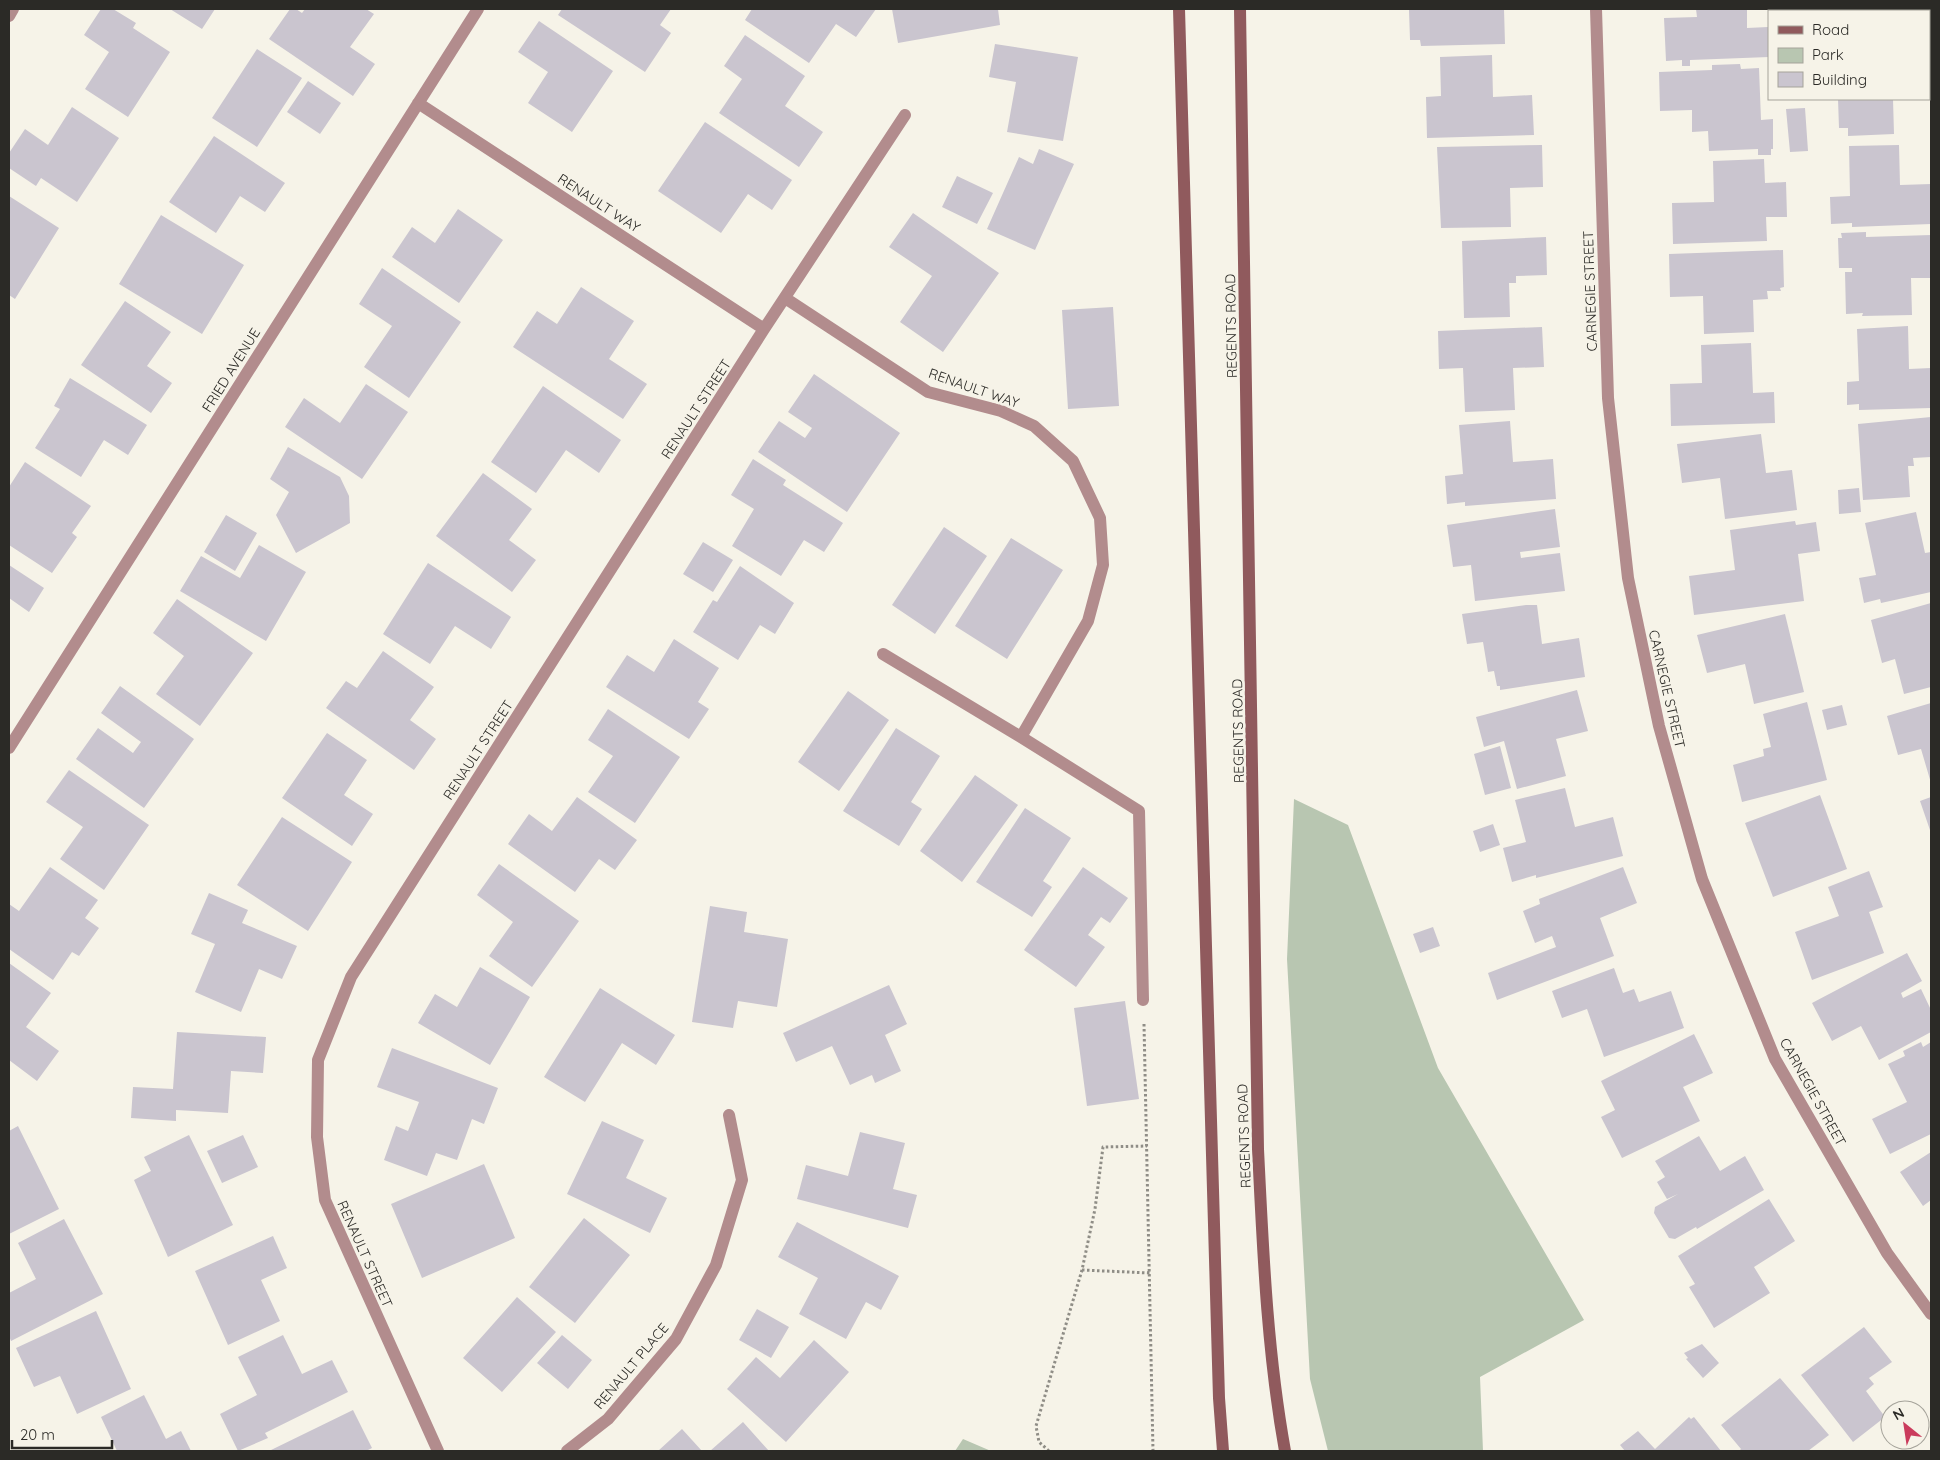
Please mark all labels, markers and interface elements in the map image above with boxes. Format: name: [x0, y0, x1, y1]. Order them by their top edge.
legend: [1768, 10, 1930, 100]
text: Road: [1812, 20, 1849, 39]
text: Park: [1812, 45, 1844, 64]
text: Building: [1812, 70, 1867, 89]
street label: RENAULT WAY: [554, 170, 644, 236]
street label: CARNEGIE STREET: [1579, 230, 1601, 352]
street label: REGENTS ROAD: [1221, 274, 1241, 378]
street label: FRIED AVENUE: [198, 325, 264, 415]
street label: RENAULT STREET: [657, 356, 735, 462]
street label: RENAULT WAY: [926, 364, 1022, 412]
street label: CARNEGIE STREET: [1645, 628, 1689, 750]
street label: REGENTS ROAD: [1228, 679, 1248, 783]
street label: RENAULT STREET: [439, 697, 517, 803]
street label: CARNEGIE STREET: [1776, 1035, 1850, 1149]
street label: REGENTS ROAD: [1233, 1084, 1255, 1188]
street label: RENAULT STREET: [333, 1198, 397, 1310]
street label: RENAULT PLACE: [590, 1319, 672, 1413]
north arrow: [1880, 1400, 1930, 1450]
text: N: [1890, 1403, 1907, 1424]
scale bar: [12, 1418, 112, 1450]
text: 20 m: [20, 1425, 55, 1444]

